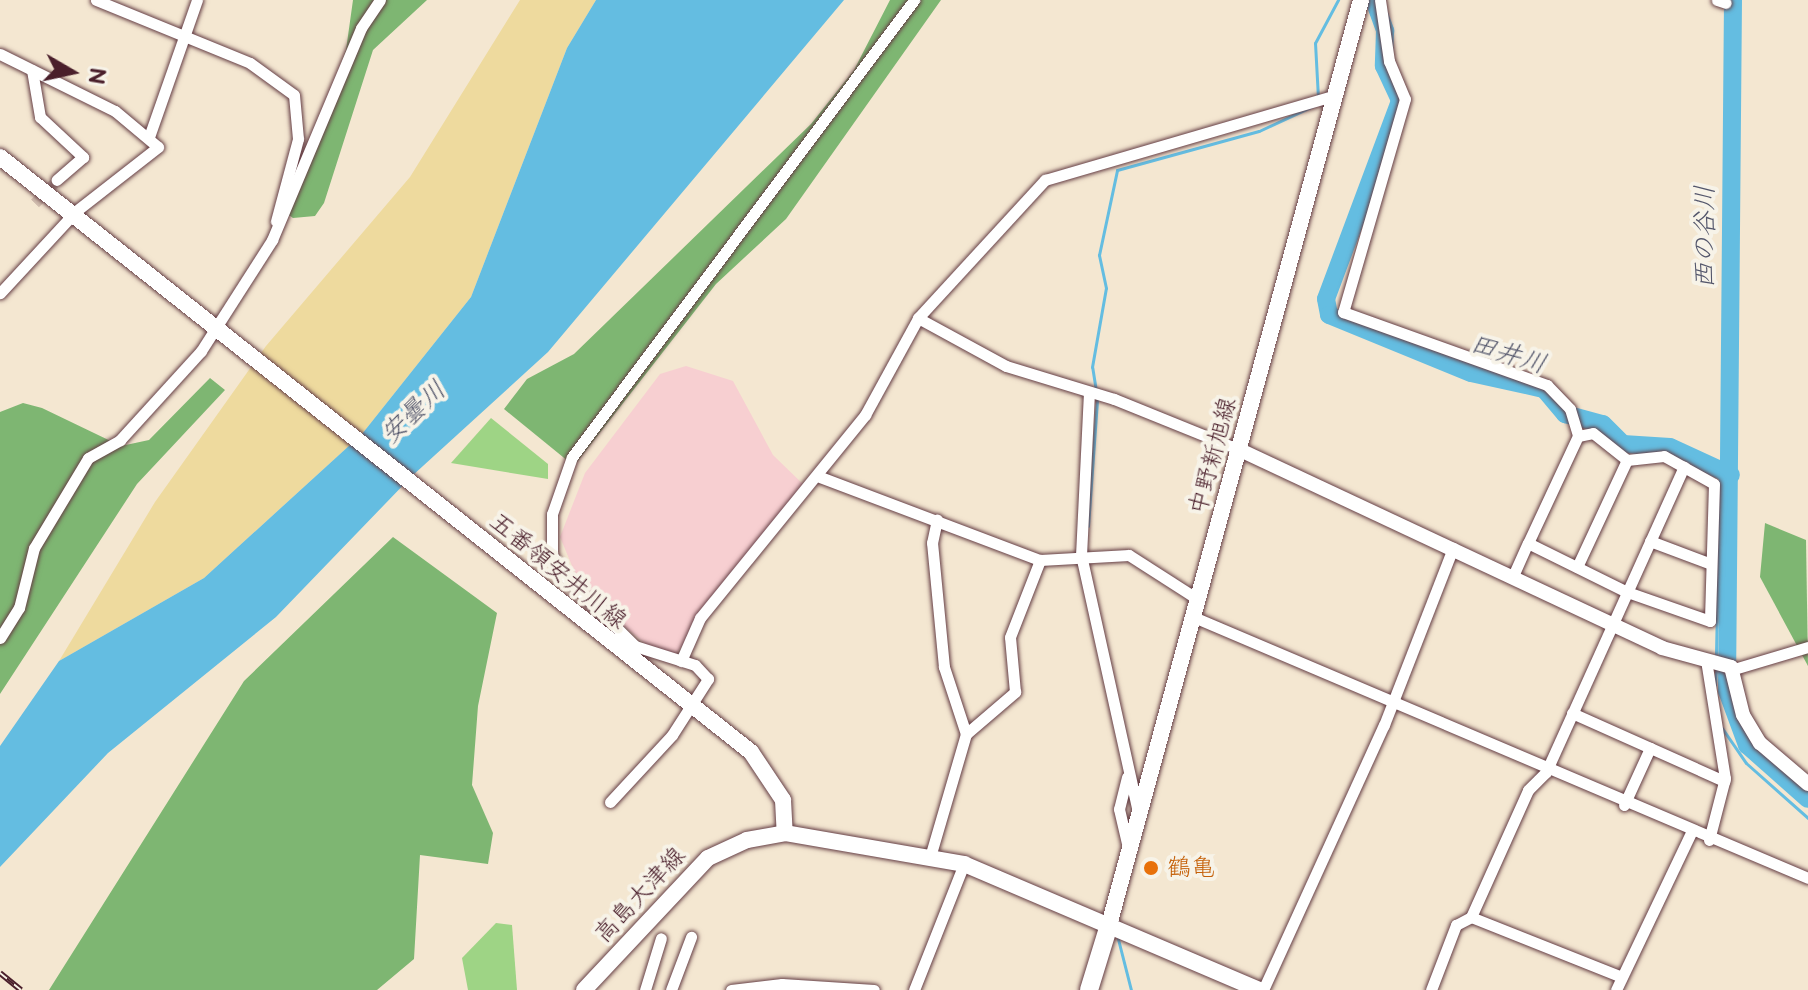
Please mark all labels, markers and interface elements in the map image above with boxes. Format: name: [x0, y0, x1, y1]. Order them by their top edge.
north arrow: [32, 32, 112, 112]
text: N: [82, 66, 111, 86]
water label: 西の谷川: [1690, 185, 1722, 289]
water label: 田井川: [1466, 329, 1550, 381]
water label: 安曇川: [375, 375, 453, 451]
street label: 中野新旭線: [1184, 394, 1242, 518]
street label: 五番領安井川線: [484, 507, 632, 635]
street label: 高島大津線: [589, 841, 691, 949]
place label: 鶴亀: [1167, 854, 1215, 882]
marker: 鶴亀: [1142, 859, 1160, 877]

